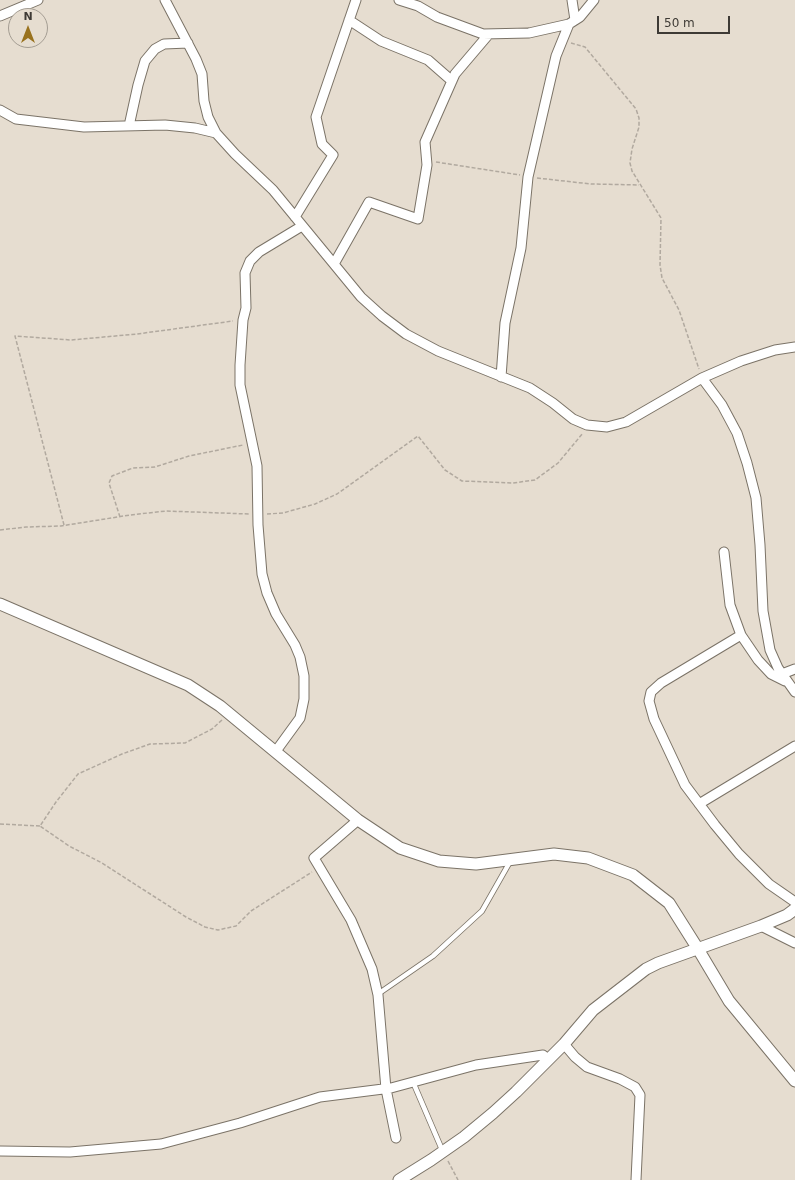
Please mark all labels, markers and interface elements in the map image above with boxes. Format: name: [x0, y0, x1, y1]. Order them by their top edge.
north arrow: [8, 8, 48, 48]
scale bar: [659, 8, 732, 34]
text: N: [23, 10, 33, 23]
text: 50 m: [664, 16, 695, 30]

